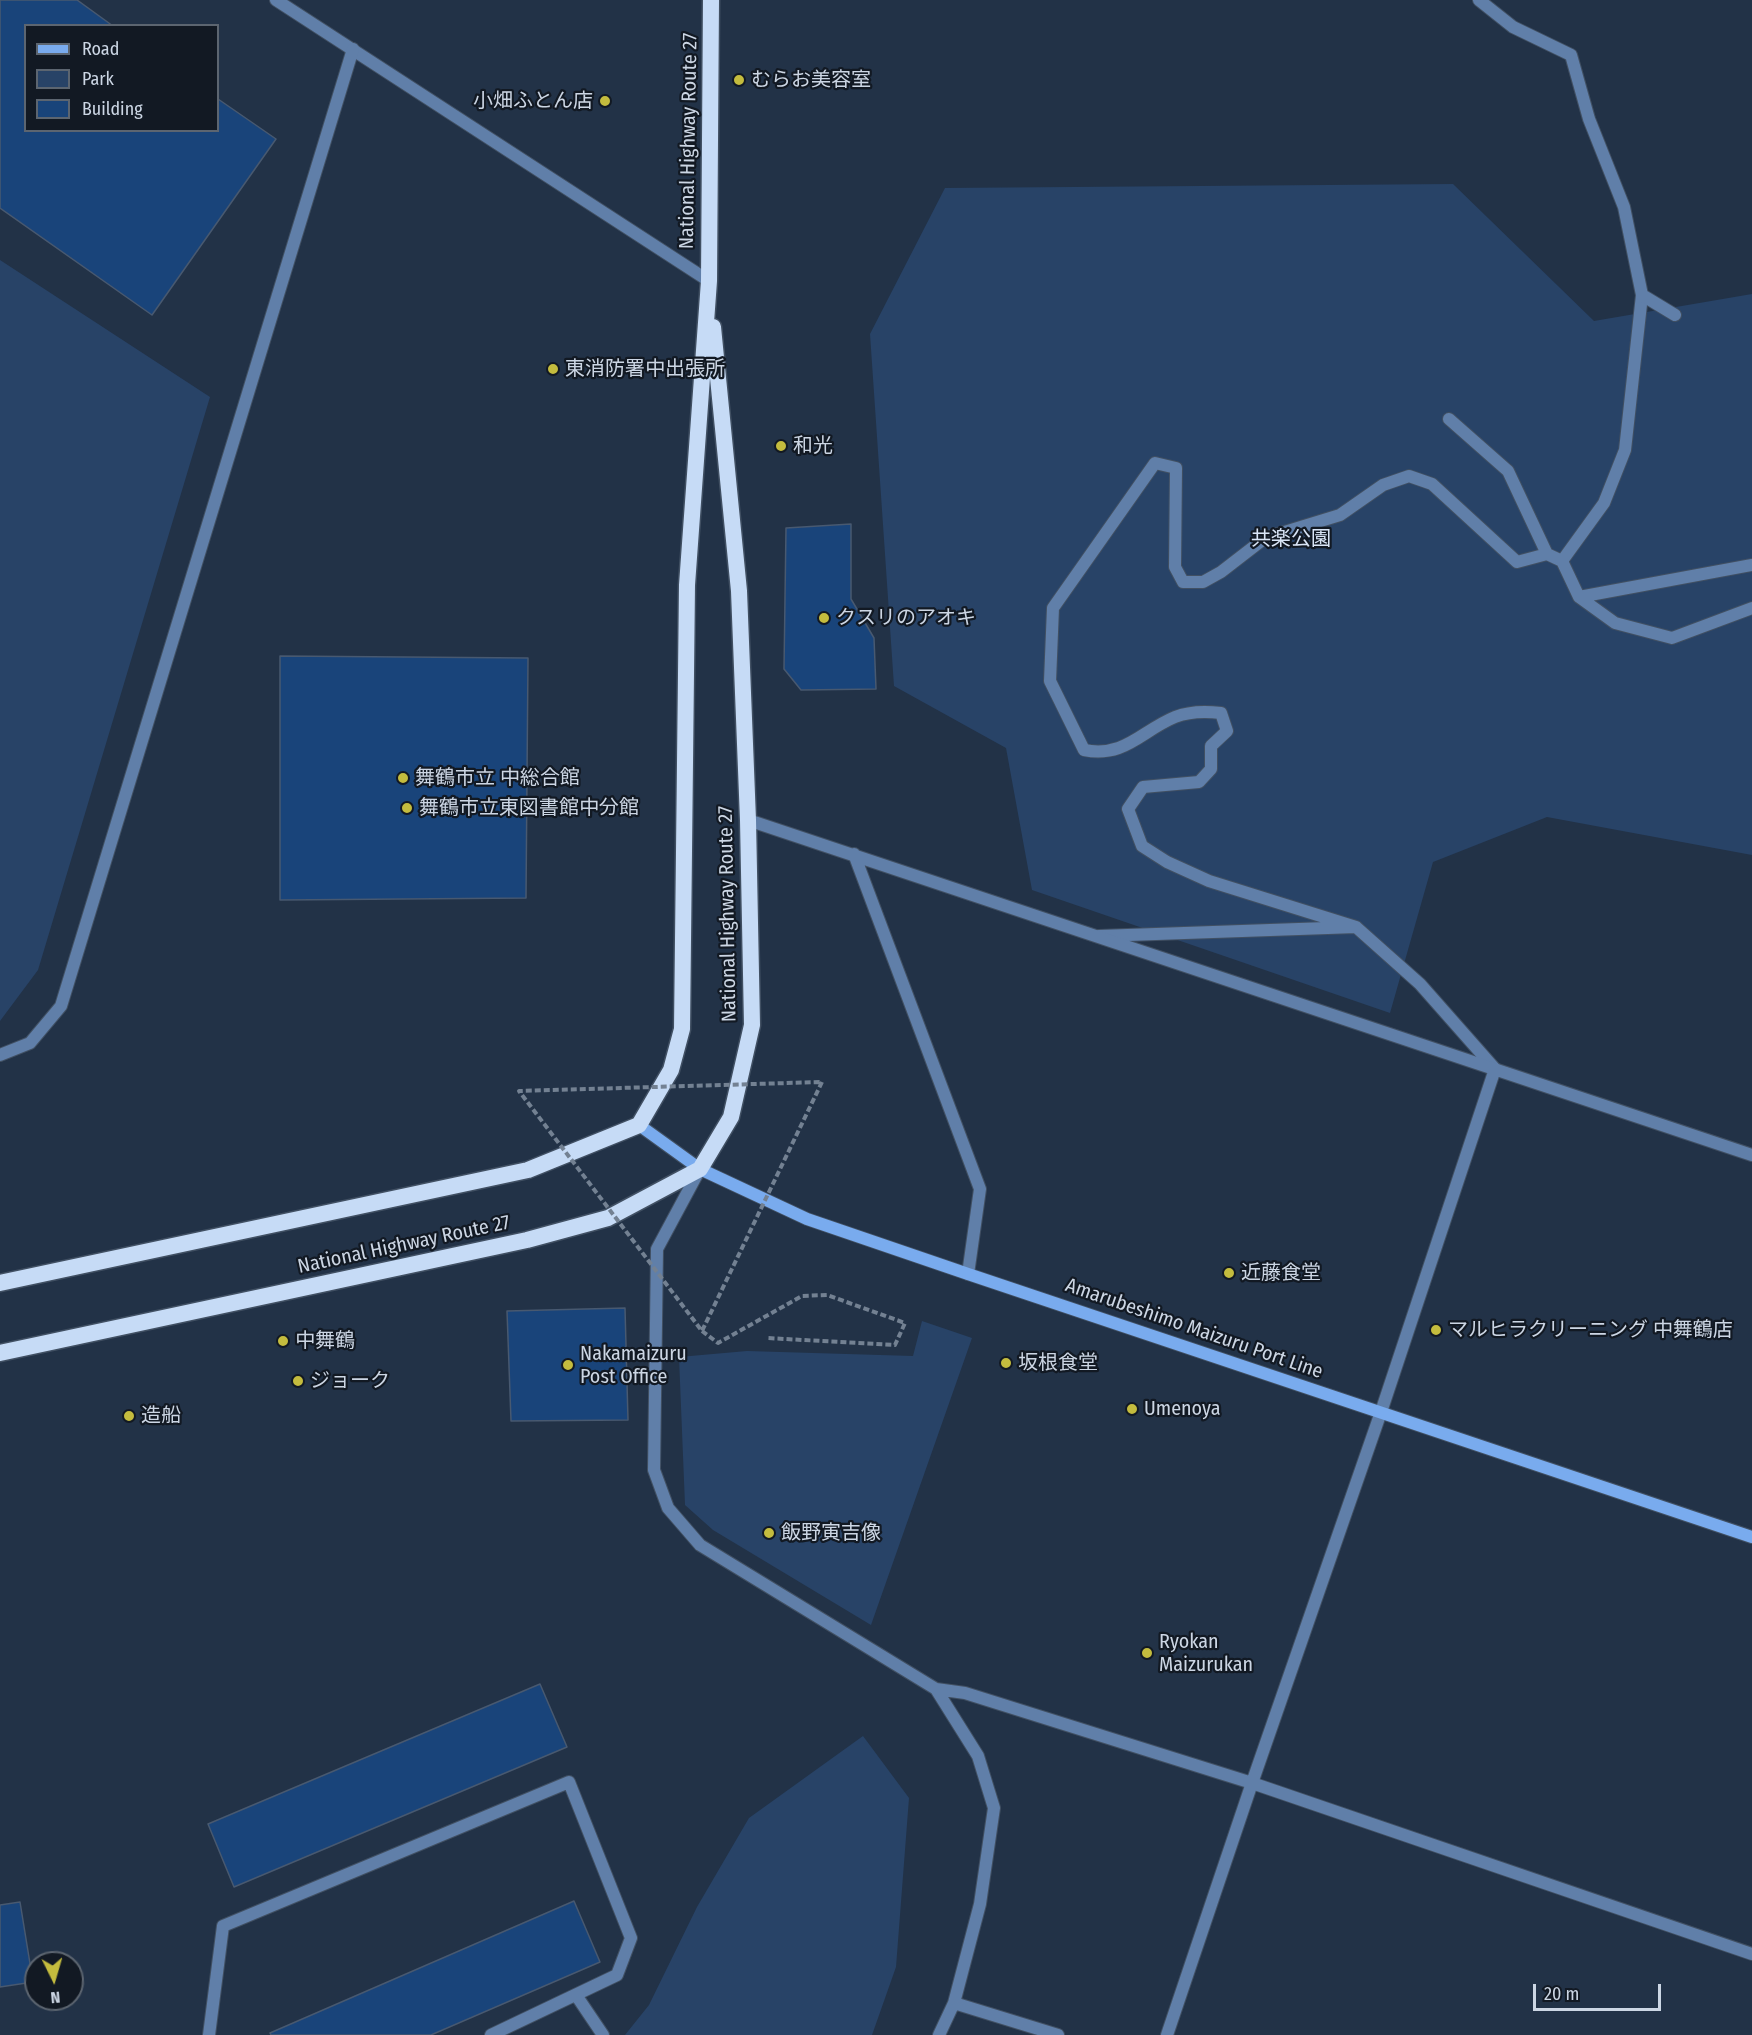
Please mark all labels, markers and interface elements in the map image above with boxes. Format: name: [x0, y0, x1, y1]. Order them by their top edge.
legend: [24, 24, 219, 132]
street label: National Highway Route 27: [675, 33, 703, 249]
text: Road: [82, 38, 119, 60]
text: Park: [82, 68, 114, 90]
place label: むらお美容室: [751, 68, 871, 92]
marker: むらお美容室: [732, 73, 746, 87]
place label: 小畑ふとん店: [473, 89, 593, 113]
marker: 小畑ふとん店: [598, 94, 612, 108]
text: Building: [82, 98, 143, 120]
place label: 東消防署中出張所: [565, 357, 725, 381]
marker: 東消防署中出張所: [546, 362, 560, 376]
place label: 和光: [793, 434, 833, 458]
marker: 和光: [774, 439, 788, 453]
park label: 共楽公園: [1251, 527, 1331, 551]
place label: クスリのアオキ: [836, 606, 976, 630]
marker: クスリのアオキ: [817, 611, 831, 625]
place label: 舞鶴市立 中総合館: [415, 766, 580, 790]
marker: 舞鶴市立 中総合館: [396, 771, 410, 785]
place label: 舞鶴市立東図書館中分館: [419, 796, 639, 820]
marker: 舞鶴市立東図書館中分館: [400, 801, 414, 815]
street label: National Highway Route 27: [714, 806, 742, 1022]
street label: National Highway Route 27: [296, 1211, 512, 1279]
place label: 近藤食堂: [1241, 1261, 1321, 1285]
marker: 近藤食堂: [1222, 1266, 1236, 1280]
street label: Amarubeshimo Maizuru Port Line: [1062, 1274, 1326, 1384]
place label: マルヒラクリーニング 中舞鶴店: [1448, 1318, 1733, 1342]
marker: マルヒラクリーニング 中舞鶴店: [1429, 1323, 1443, 1337]
place label: 中舞鶴: [295, 1329, 355, 1353]
marker: 中舞鶴: [276, 1334, 290, 1348]
place label: Nakamaizuru Post Office: [580, 1342, 687, 1389]
place label: 坂根食堂: [1018, 1351, 1098, 1375]
marker: 坂根食堂: [999, 1356, 1013, 1370]
marker: Nakamaizuru Post Office: [561, 1358, 575, 1372]
place label: ジョーク: [310, 1369, 390, 1393]
marker: ジョーク: [291, 1374, 305, 1388]
place label: Umenoya: [1144, 1397, 1220, 1421]
marker: Umenoya: [1125, 1402, 1139, 1416]
place label: 造船: [141, 1404, 181, 1428]
marker: 造船: [122, 1409, 136, 1423]
place label: 飯野寅吉像: [781, 1521, 881, 1545]
marker: 飯野寅吉像: [762, 1526, 776, 1540]
place label: Ryokan Maizurukan: [1159, 1630, 1253, 1677]
marker: Ryokan Maizurukan: [1140, 1646, 1154, 1660]
north arrow: [24, 1951, 84, 2011]
scale bar: [1536, 1972, 1664, 2010]
text: 20 m: [1544, 1983, 1579, 2005]
text: N: [50, 1988, 61, 2007]

